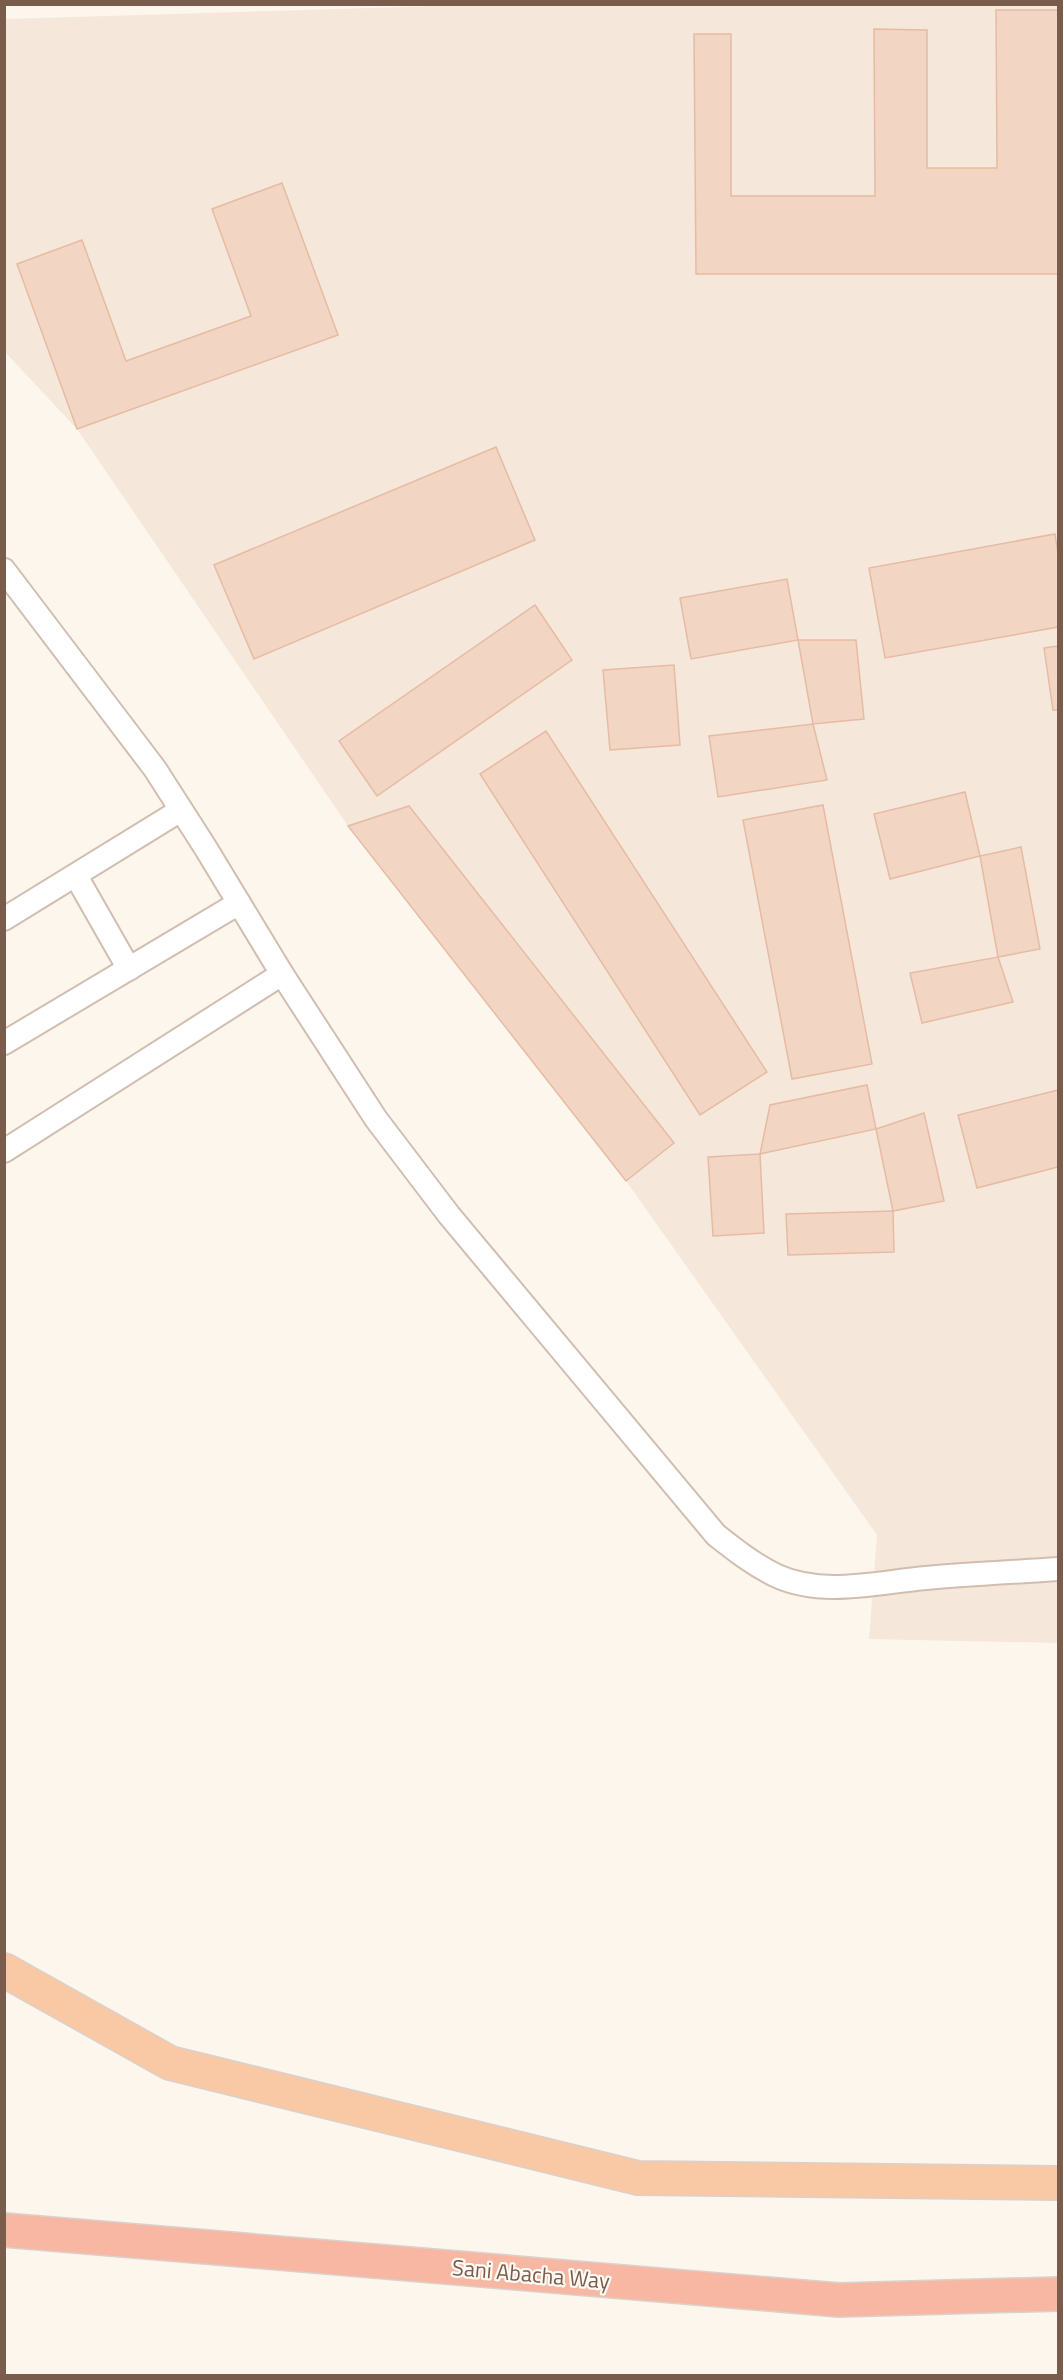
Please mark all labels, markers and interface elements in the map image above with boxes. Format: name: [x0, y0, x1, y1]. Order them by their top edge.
street label: Sani Abacha Way: [451, 2250, 612, 2298]

